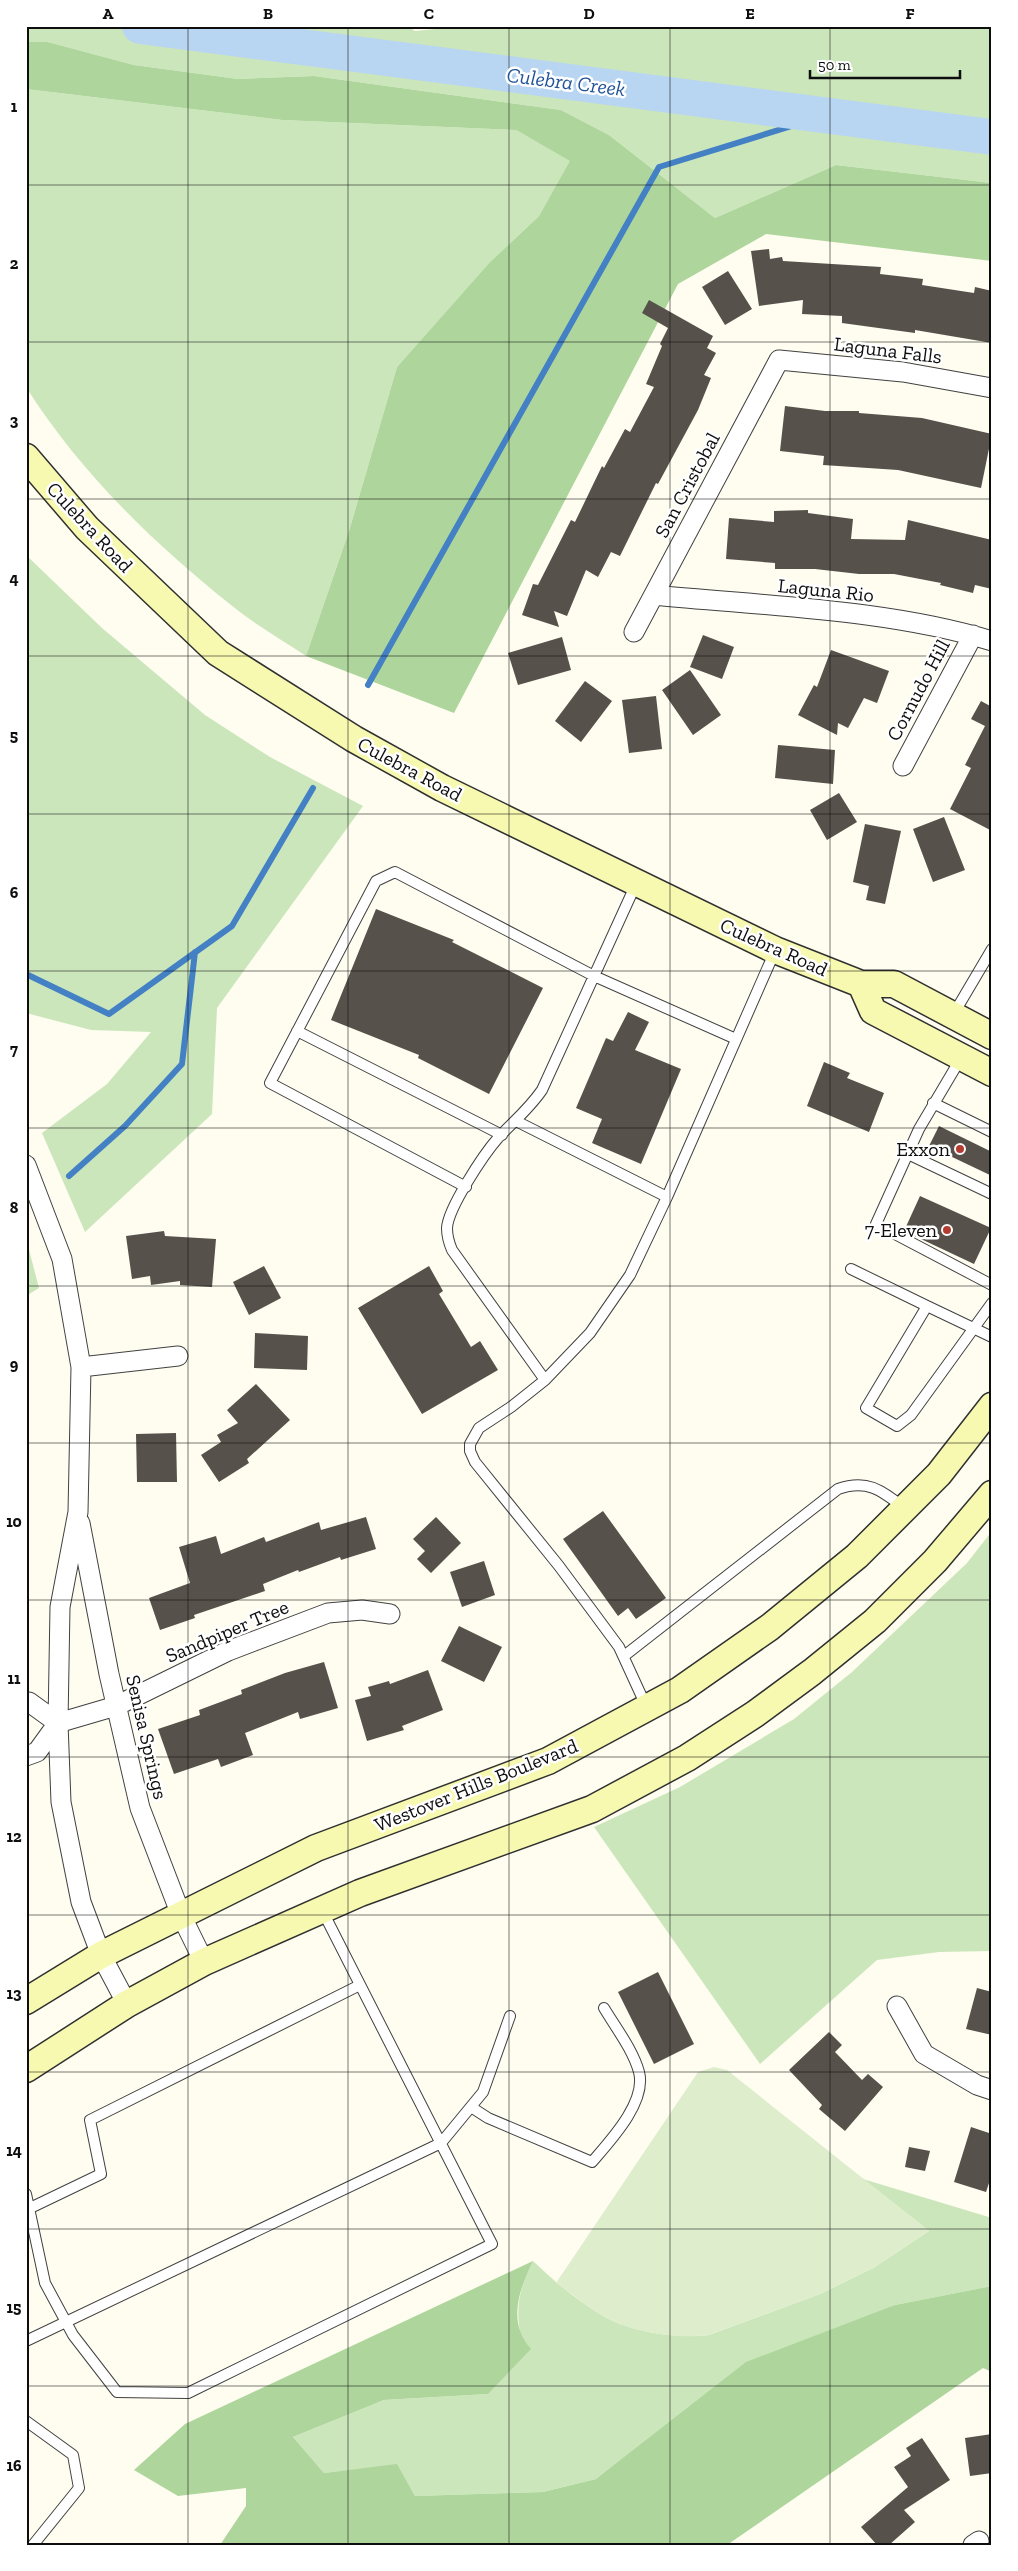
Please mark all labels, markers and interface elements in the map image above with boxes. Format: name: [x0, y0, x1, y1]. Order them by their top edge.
text: A: [103, 4, 114, 23]
text: B: [263, 4, 273, 23]
text: C: [424, 4, 434, 23]
text: D: [583, 4, 595, 23]
text: E: [745, 4, 755, 23]
text: F: [905, 4, 915, 23]
scale bar: [810, 48, 960, 80]
text: 50 m: [818, 56, 851, 74]
water label: Culebra Creek: [505, 62, 627, 101]
text: 1: [11, 97, 18, 116]
text: 2: [10, 254, 19, 273]
street label: Laguna Falls: [833, 331, 943, 369]
text: 3: [10, 411, 19, 430]
street label: San Cristobal: [649, 428, 725, 542]
street label: Culebra Road: [42, 477, 138, 577]
text: 4: [9, 569, 19, 588]
street label: Laguna Rio: [777, 573, 875, 607]
street label: Cornudo Hill: [881, 635, 955, 745]
text: 5: [10, 726, 18, 745]
street label: Culebra Road: [354, 731, 466, 807]
text: 6: [10, 883, 19, 902]
street label: Culebra Road: [717, 913, 831, 981]
text: 7: [10, 1040, 18, 1059]
place label: Exxon: [896, 1137, 951, 1161]
marker: Exxon: [954, 1143, 966, 1155]
text: 8: [10, 1198, 19, 1217]
place label: 7-Eleven: [865, 1218, 938, 1242]
marker: 7-Eleven: [941, 1224, 953, 1236]
text: 9: [10, 1355, 19, 1374]
text: 10: [6, 1512, 22, 1531]
street label: Sandpiper Tree: [162, 1594, 292, 1668]
text: 11: [8, 1669, 21, 1688]
street label: Senisa Springs: [121, 1672, 173, 1802]
street label: Westover Hills Boulevard: [371, 1733, 581, 1837]
text: 12: [6, 1827, 22, 1846]
text: 13: [7, 1984, 22, 2003]
text: 14: [6, 2141, 22, 2160]
text: 15: [7, 2298, 21, 2317]
text: 16: [6, 2456, 22, 2475]

